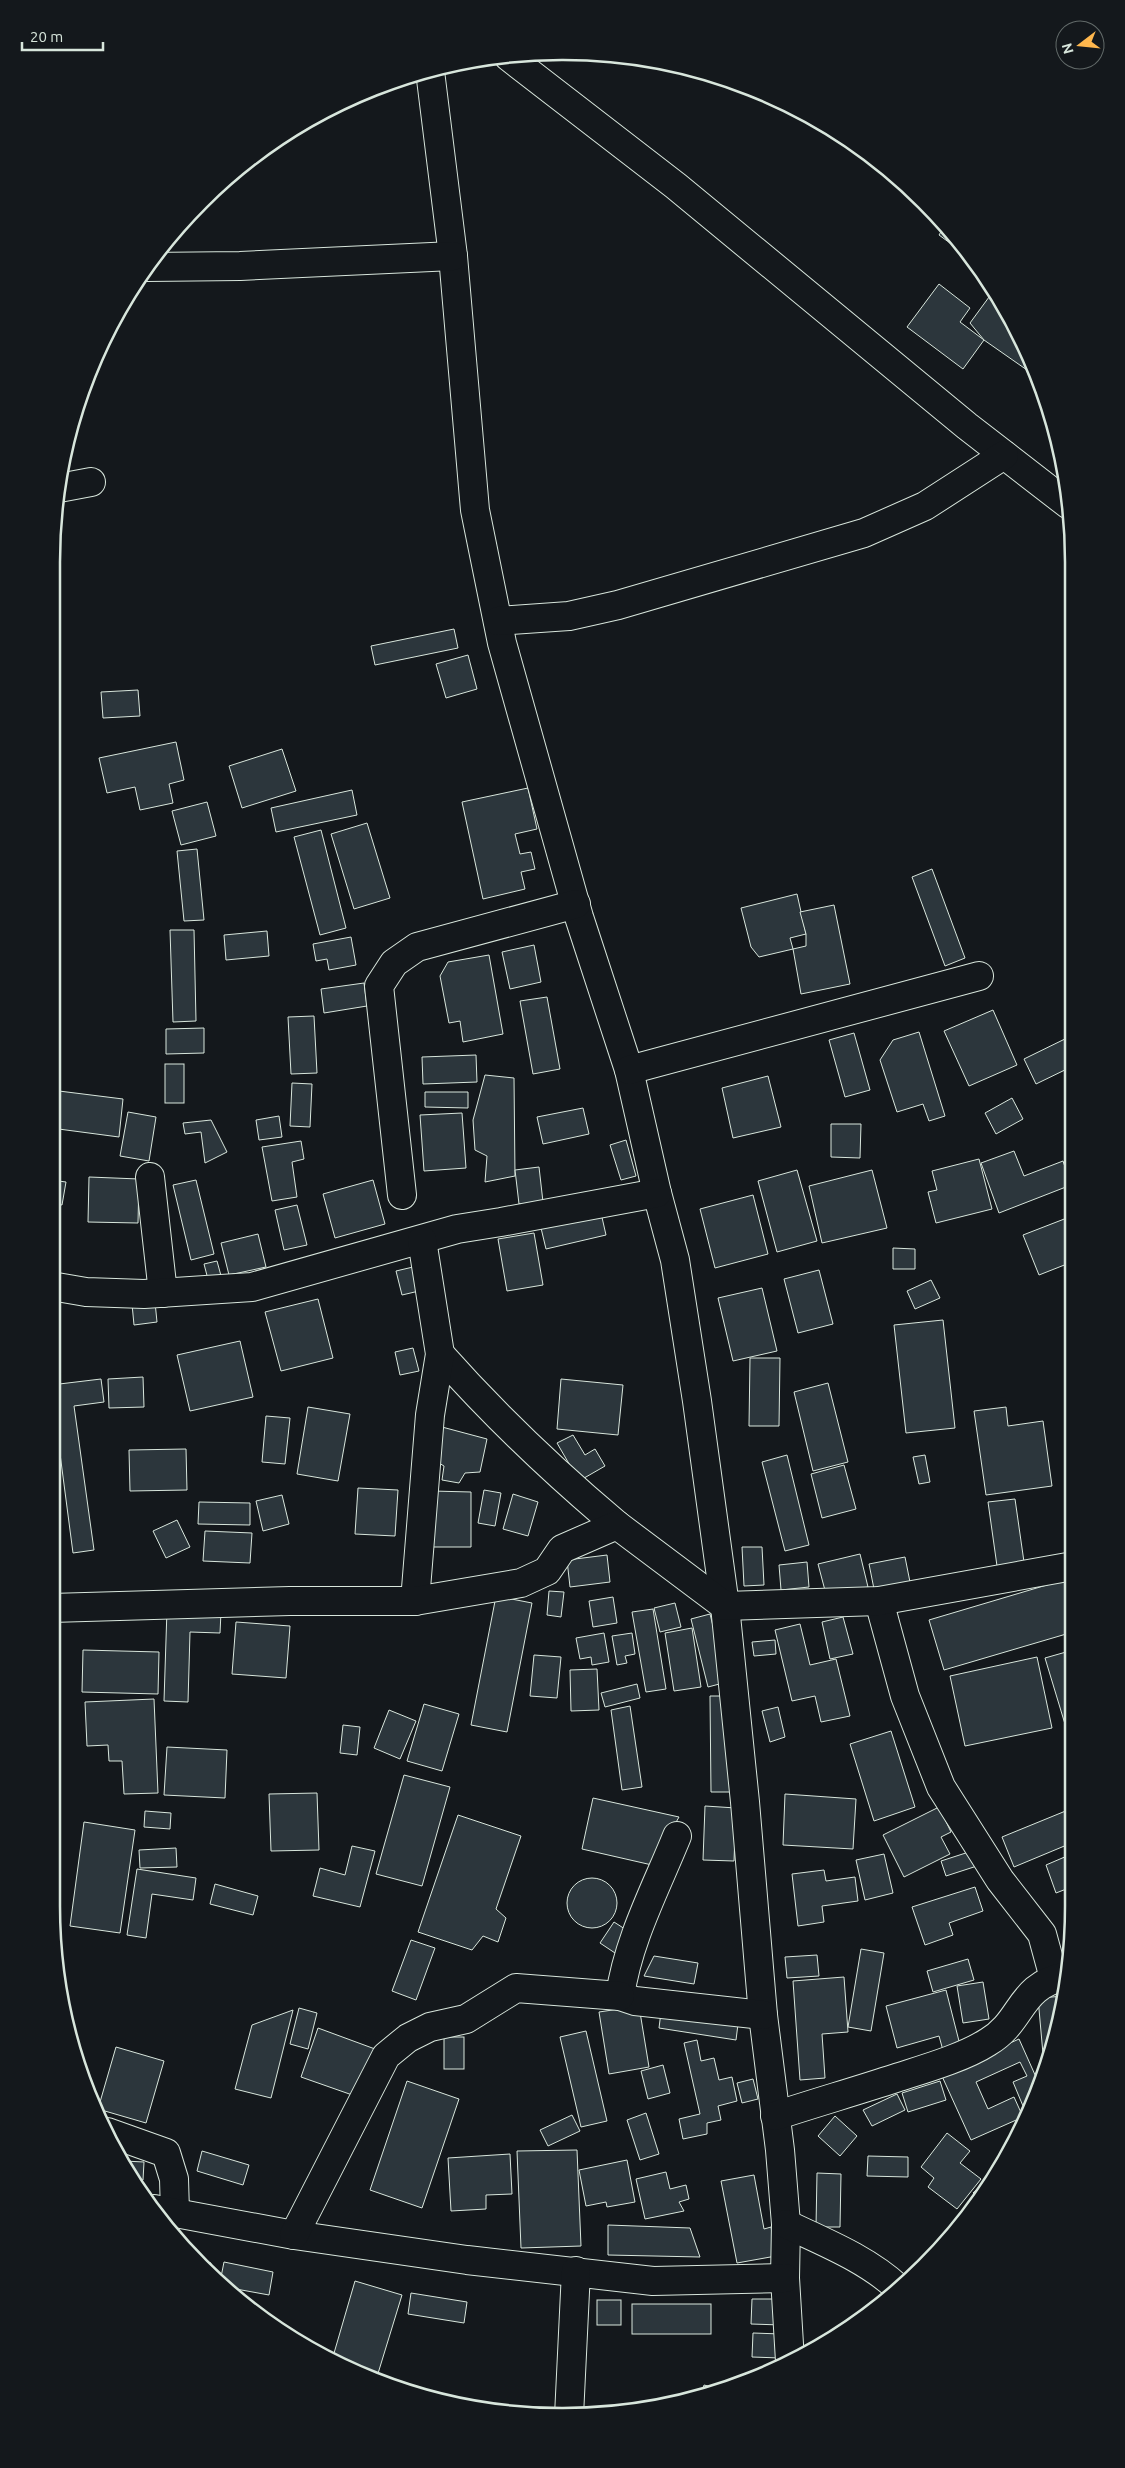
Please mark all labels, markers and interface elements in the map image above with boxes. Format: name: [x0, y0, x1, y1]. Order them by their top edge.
scale bar: [22, 20, 104, 52]
north arrow: [1055, 20, 1105, 70]
text: 20 m: [30, 28, 63, 45]
text: N: [1058, 41, 1077, 56]

